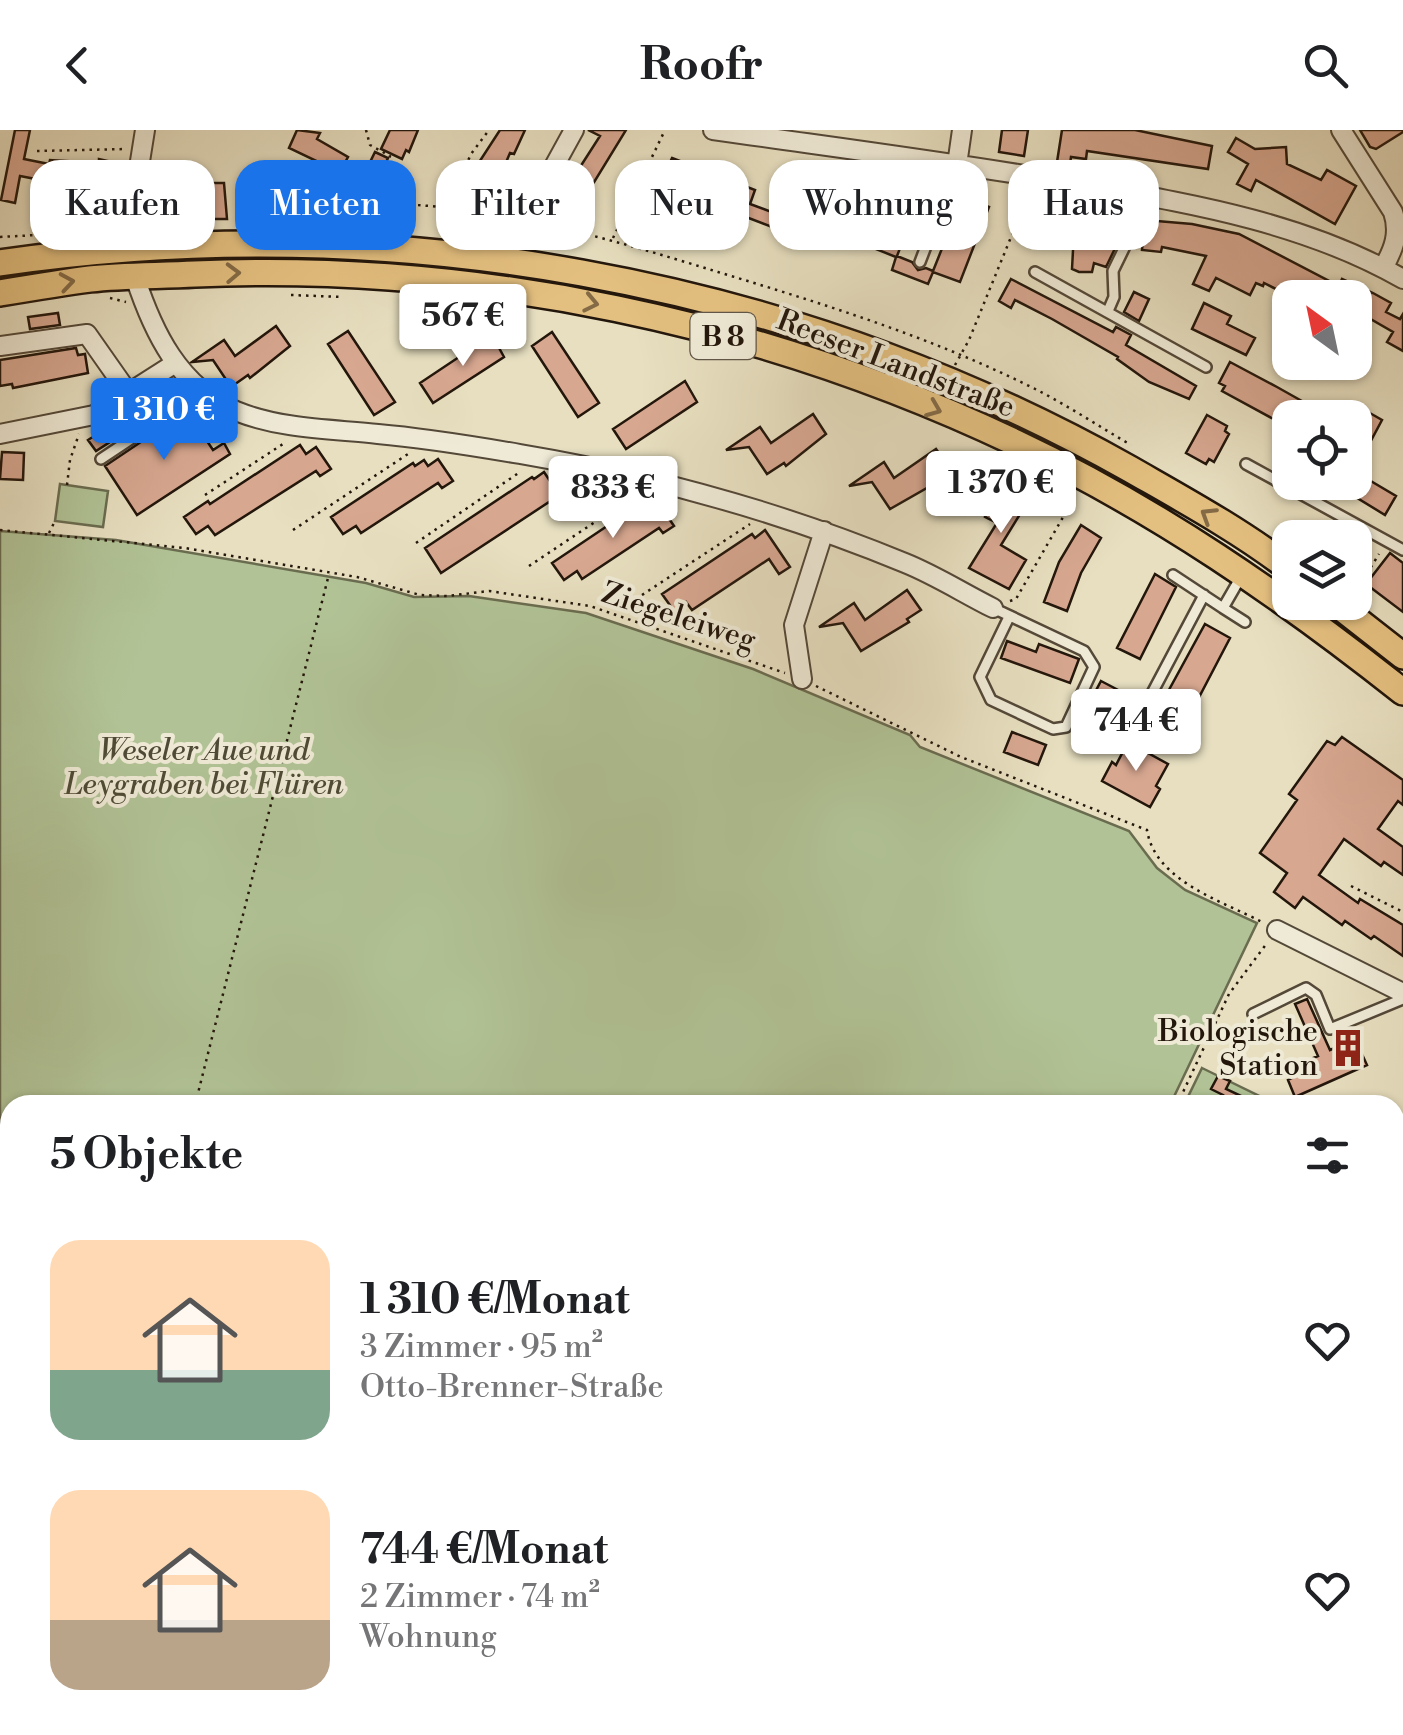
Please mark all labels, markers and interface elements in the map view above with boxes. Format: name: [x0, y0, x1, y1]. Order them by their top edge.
text: Roofr: [640, 37, 763, 94]
icon: back: [50, 38, 105, 93]
icon: search: [1298, 38, 1353, 93]
chip: Kaufen: [30, 160, 215, 250]
chip: Mieten: [235, 160, 416, 250]
chip: Filter: [436, 160, 595, 250]
chip: Neu: [615, 160, 749, 250]
chip: Wohnung: [769, 160, 988, 250]
chip: Haus: [1008, 160, 1159, 250]
one-way arrow: [225, 263, 241, 284]
one-way arrow: [59, 273, 76, 294]
north arrow: [1272, 280, 1372, 380]
map controls: [1272, 280, 1372, 620]
pin: 567 €: [393, 284, 533, 369]
one-way arrow: [582, 292, 599, 313]
text: 567 €: [421, 296, 505, 336]
street label: Reeser Landstraße: [771, 301, 1020, 427]
road number: B 8: [690, 313, 756, 359]
pin: 1 310 €: [72, 378, 256, 463]
text: 1 310 €: [113, 390, 215, 430]
one-way arrow: [924, 397, 942, 417]
button: locate: [1272, 400, 1372, 500]
pin: 1 370 €: [909, 451, 1093, 536]
pin: 833 €: [543, 456, 683, 541]
text: 1 370 €: [948, 463, 1054, 503]
text: 833 €: [571, 468, 655, 508]
one-way arrow: [1201, 509, 1219, 528]
button: layers: [1272, 520, 1372, 620]
street label: Ziegeleiweg: [597, 574, 761, 660]
pin: 744 €: [1066, 689, 1206, 774]
text: 744 €: [1093, 701, 1179, 741]
park label: Weseler Aue und Leygraben bei Flüren: [64, 732, 344, 804]
place label: Biologische Station: [1157, 1013, 1318, 1085]
building icon: Biologische Station: [1327, 1027, 1369, 1069]
icon: filters: [1300, 1128, 1355, 1183]
text: 5 Objekte: [50, 1129, 243, 1182]
text: 1 310 €/Monat: [360, 1274, 630, 1327]
icon: home: [130, 1280, 250, 1400]
icon: heart: [1300, 1313, 1355, 1368]
text: 3 Zimmer · 95 m²: [360, 1327, 603, 1367]
text: Otto-Brenner-Straße: [360, 1367, 664, 1407]
text: 744 €/Monat: [360, 1524, 608, 1577]
icon: home: [130, 1530, 250, 1650]
icon: heart: [1300, 1563, 1355, 1618]
text: 2 Zimmer · 74 m²: [360, 1577, 600, 1617]
text: Wohnung: [360, 1617, 497, 1657]

